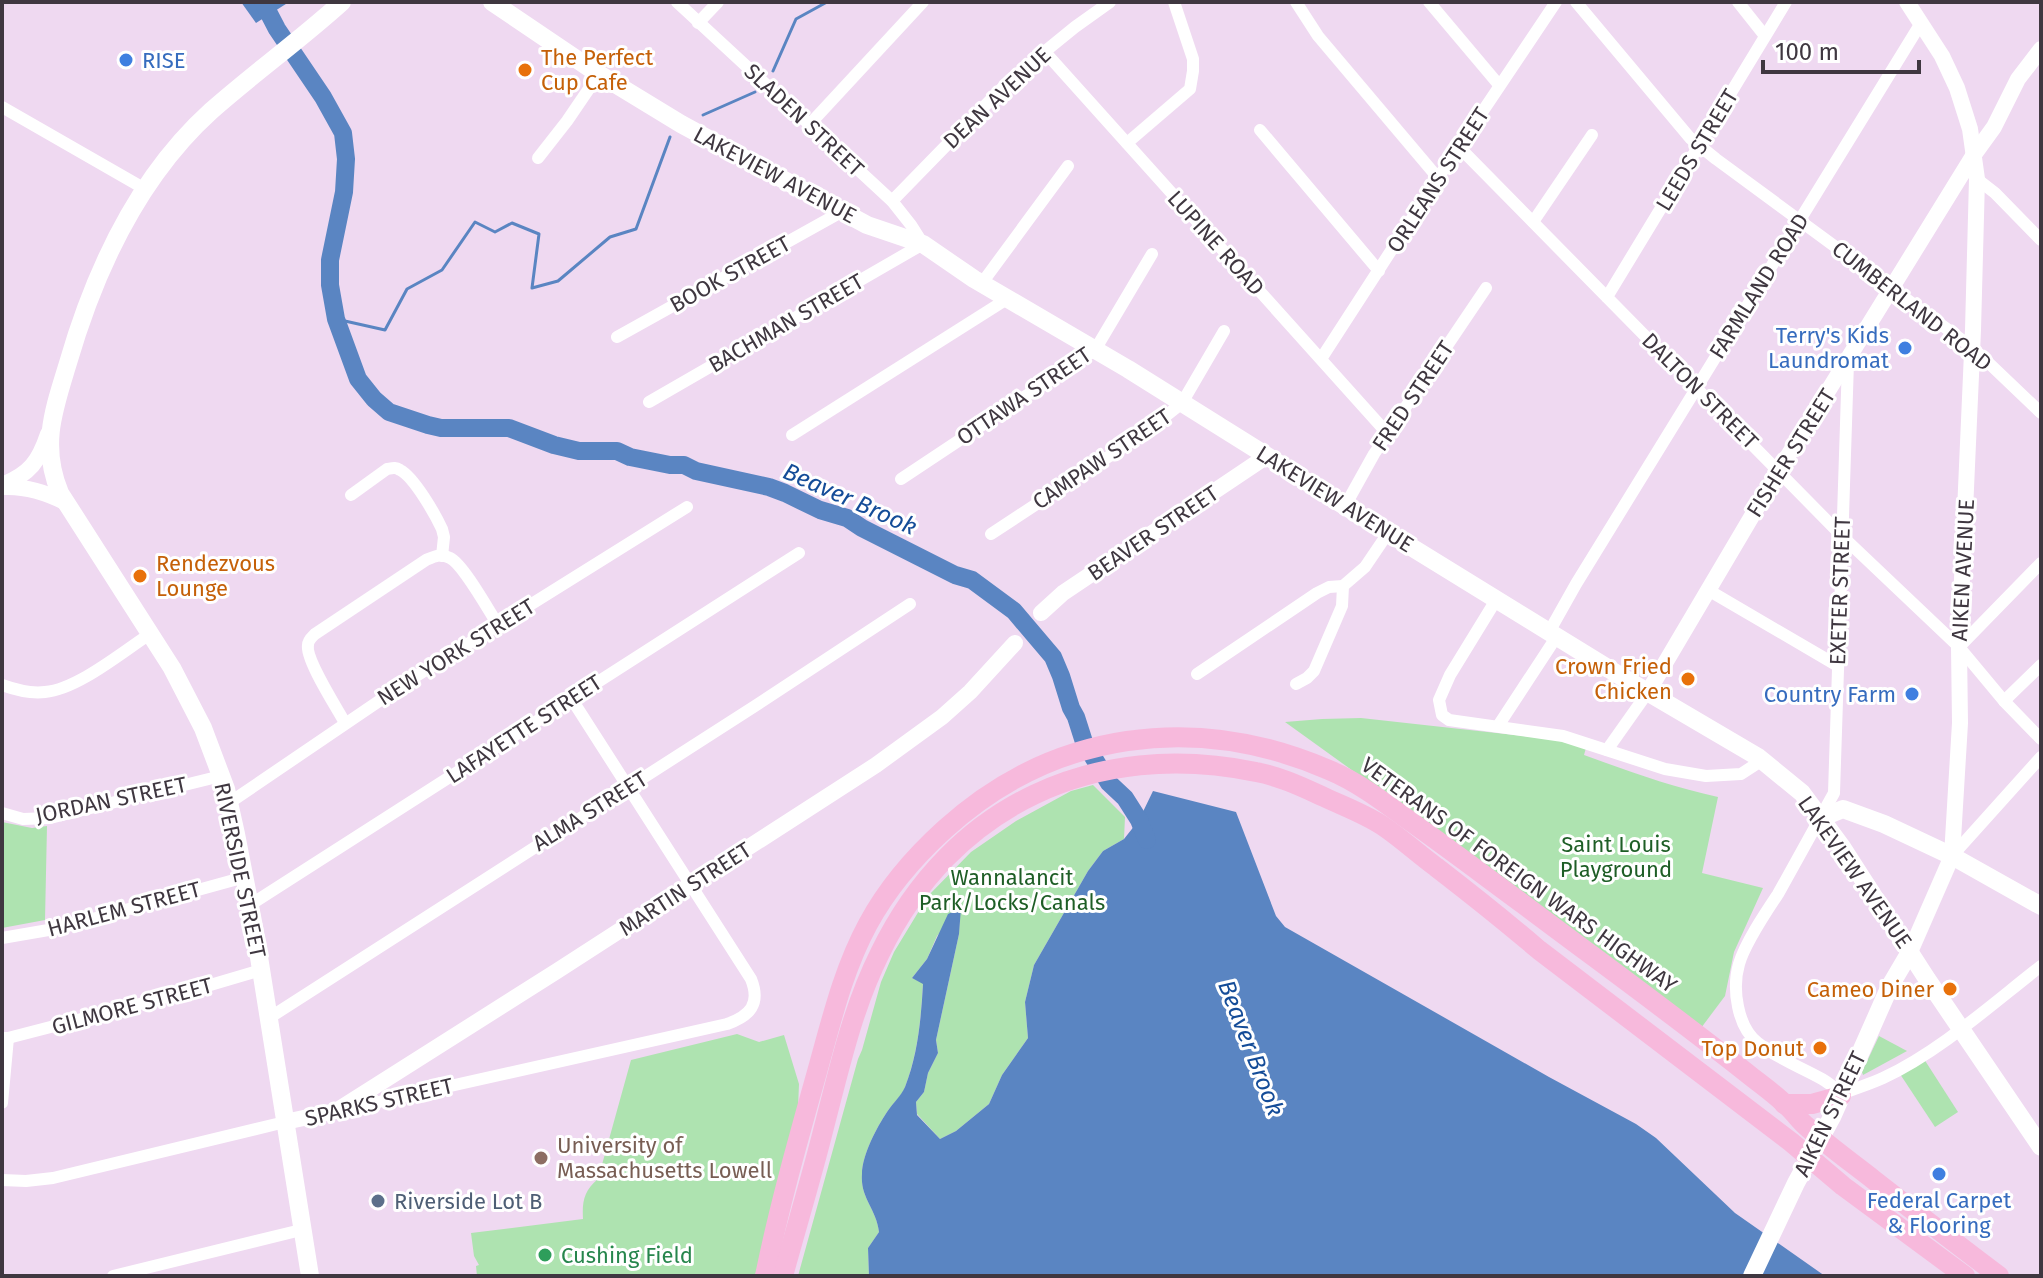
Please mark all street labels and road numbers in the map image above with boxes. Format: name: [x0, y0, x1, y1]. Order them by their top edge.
street label: DEAN AVENUE: [938, 41, 1056, 155]
street label: SLADEN STREET: [739, 58, 870, 183]
street label: LEEDS STREET: [1650, 84, 1744, 216]
street label: ORLEANS STREET: [1381, 102, 1495, 258]
street label: LAKEVIEW AVENUE: [689, 121, 861, 229]
street label: LUPINE ROAD: [1162, 185, 1270, 301]
street label: FARMLAND ROAD: [1704, 208, 1814, 364]
street label: BOOK STREET: [665, 229, 796, 318]
street label: CUMBERLAND ROAD: [1827, 235, 1997, 377]
street label: BACHMAN STREET: [704, 267, 869, 378]
street label: DALTON STREET: [1636, 327, 1764, 455]
street label: FRED STREET: [1366, 335, 1460, 456]
street label: OTTAWA STREET: [952, 341, 1097, 451]
street label: FISHER STREET: [1741, 383, 1842, 522]
street label: CAMPAW STREET: [1028, 402, 1177, 515]
street label: LAKEVIEW AVENUE: [1251, 440, 1419, 558]
street label: BEAVER STREET: [1083, 479, 1224, 587]
street label: AIKEN AVENUE: [1946, 498, 1980, 642]
street label: EXETER STREET: [1824, 516, 1856, 666]
street label: NEW YORK STREET: [372, 592, 540, 711]
street label: LAFAYETTE STREET: [441, 668, 607, 789]
street label: VETERANS OF FOREIGN WARS HIGHWAY: [1356, 751, 1682, 999]
street label: ALMA STREET: [528, 765, 653, 857]
street label: JORDAN STREET: [33, 771, 190, 829]
street label: RIVERSIDE STREET: [208, 780, 272, 961]
street label: LAKEVIEW AVENUE: [1792, 790, 1918, 954]
street label: MARTIN STREET: [614, 836, 757, 942]
street label: HARLEM STREET: [44, 875, 204, 942]
street label: GILMORE STREET: [49, 971, 216, 1040]
street label: AIKEN STREET: [1788, 1047, 1872, 1181]
street label: SPARKS STREET: [302, 1072, 456, 1132]

